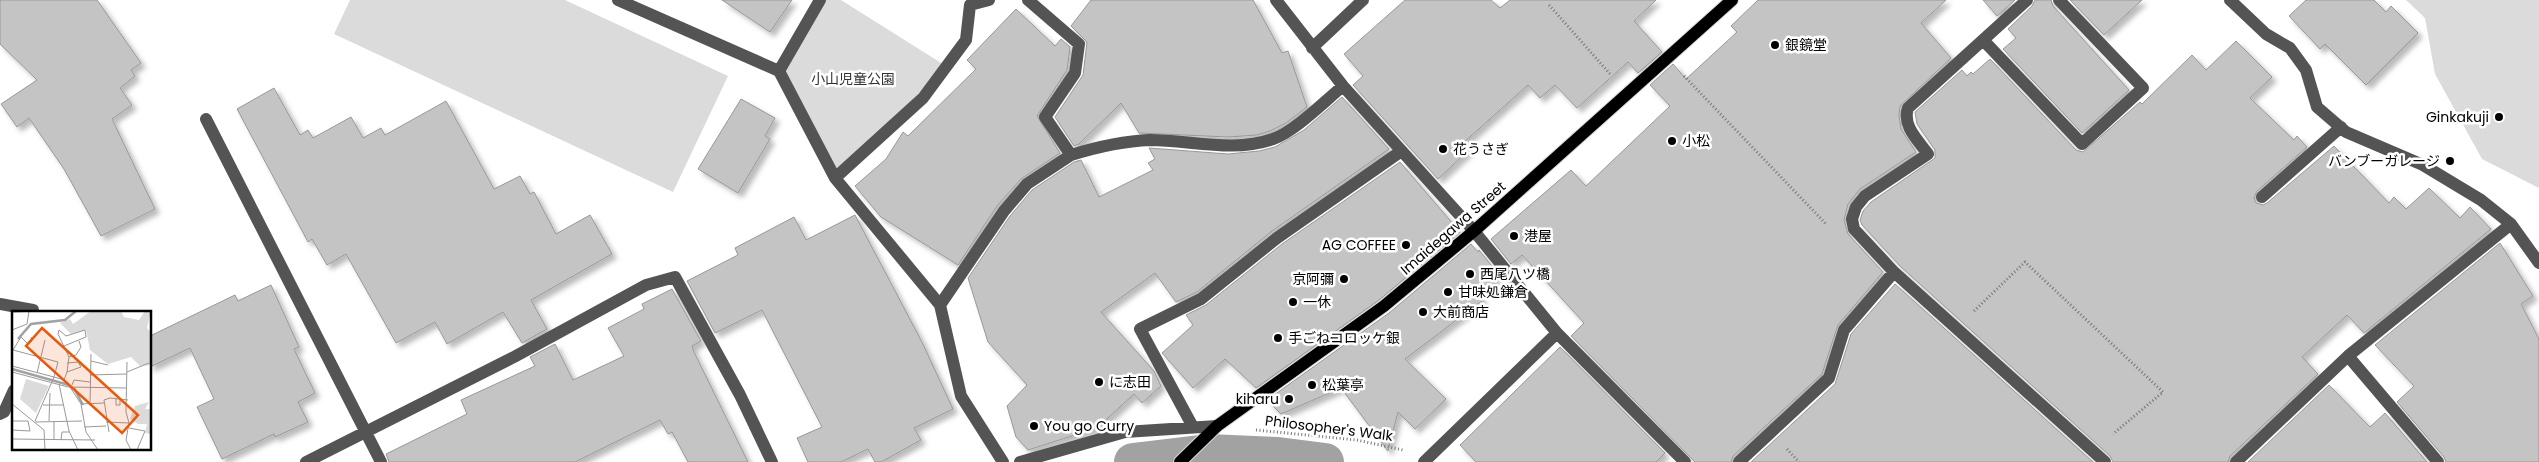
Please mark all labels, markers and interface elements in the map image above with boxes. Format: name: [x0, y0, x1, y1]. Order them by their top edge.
place label: 銀鏡堂: [1785, 35, 1827, 55]
marker: 銀鏡堂: [1769, 39, 1781, 51]
park label: 小山児童公園: [811, 69, 895, 89]
place label: Ginkakuji: [2426, 107, 2489, 127]
marker: Ginkakuji: [2493, 111, 2505, 123]
place label: 小松: [1682, 131, 1710, 151]
marker: 小松: [1666, 135, 1678, 147]
place label: 花うさぎ: [1453, 139, 1509, 159]
marker: 花うさぎ: [1437, 143, 1449, 155]
place label: バンブーガレージ: [2328, 151, 2440, 171]
marker: バンブーガレージ: [2444, 155, 2456, 167]
street label: Imaidegawa Street: [1396, 177, 1510, 279]
place label: 港屋: [1524, 226, 1552, 246]
marker: 港屋: [1508, 230, 1520, 242]
place label: AG COFFEE: [1322, 235, 1396, 255]
marker: AG COFFEE: [1400, 239, 1412, 251]
place label: 西尾八ツ橋: [1480, 264, 1550, 284]
marker: 西尾八ツ橋: [1464, 268, 1476, 280]
place label: 京阿彌: [1292, 269, 1334, 289]
marker: 京阿彌: [1338, 273, 1350, 285]
place label: 甘味処鎌倉: [1458, 282, 1528, 302]
marker: 甘味処鎌倉: [1442, 286, 1454, 298]
place label: 一休: [1303, 292, 1331, 312]
marker: 一休: [1287, 296, 1299, 308]
place label: 大前商店: [1433, 302, 1489, 322]
marker: 大前商店: [1417, 306, 1429, 318]
inset map: [12, 311, 151, 450]
place label: 手ごねコロッケ銀: [1288, 328, 1400, 348]
marker: 手ごねコロッケ銀: [1272, 332, 1284, 344]
place label: に志田: [1109, 372, 1151, 392]
place label: 松葉亭: [1322, 375, 1364, 395]
marker: に志田: [1093, 376, 1105, 388]
marker: 松葉亭: [1306, 379, 1318, 391]
place label: kiharu: [1236, 389, 1279, 409]
marker: kiharu: [1283, 393, 1295, 405]
street label: Philosopher's Walk: [1264, 410, 1395, 446]
place label: You go Curry: [1044, 416, 1134, 436]
marker: You go Curry: [1028, 420, 1040, 432]

